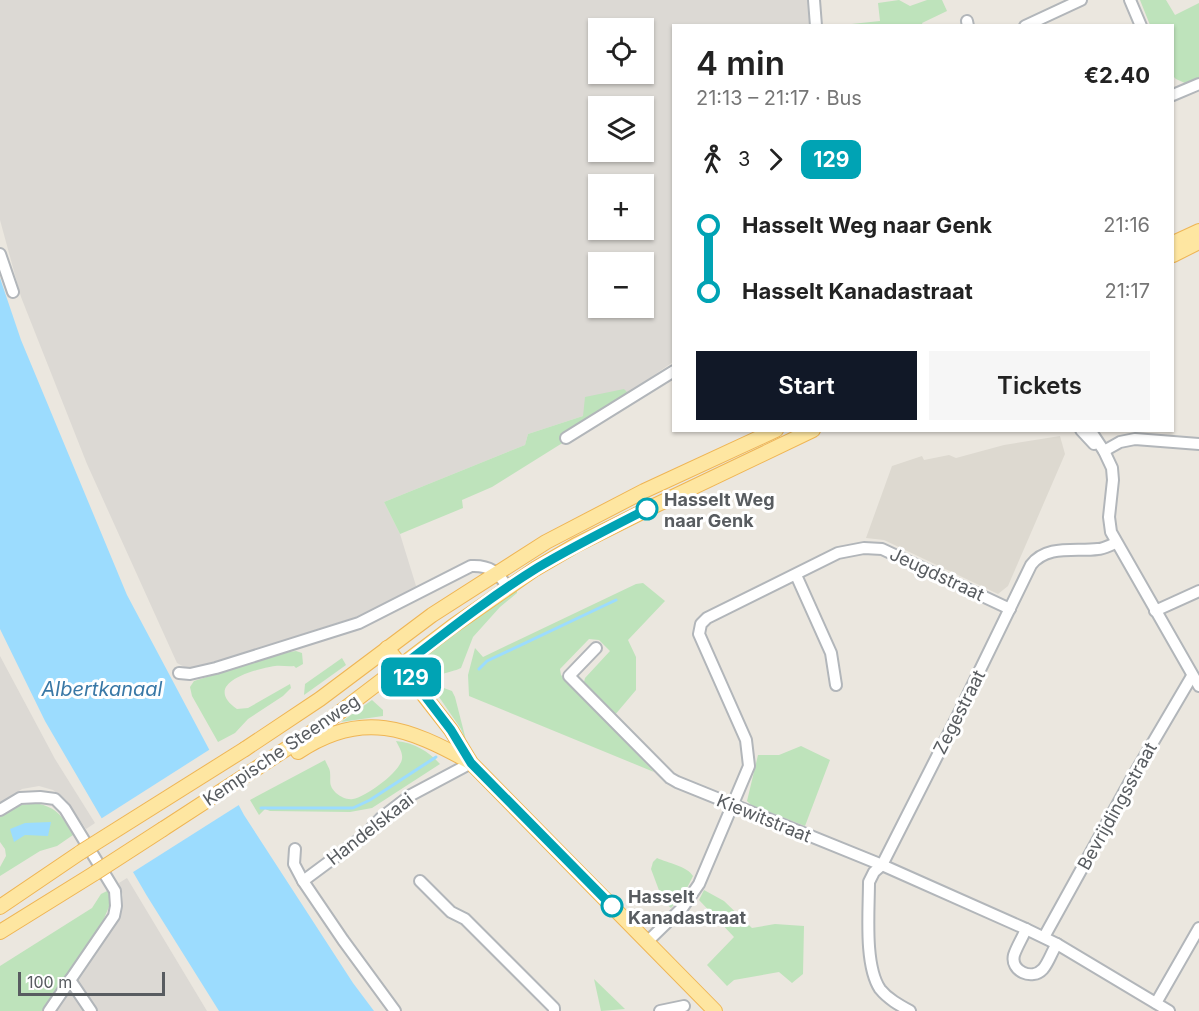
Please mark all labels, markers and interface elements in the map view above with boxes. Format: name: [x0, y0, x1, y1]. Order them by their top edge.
map controls: [588, 18, 654, 318]
button: locate: [588, 18, 654, 84]
text: 4 min: [696, 43, 785, 83]
text: €2.40: [1084, 62, 1150, 88]
text: 21:13 – 21:17 · Bus: [696, 86, 862, 110]
button: layers: [588, 96, 654, 162]
icon: walk: [696, 143, 729, 176]
icon: forward: [759, 143, 792, 176]
text: 3: [738, 147, 750, 171]
text: 129: [813, 147, 849, 172]
button: +: [588, 174, 654, 240]
text: Hasselt Weg naar Genk: [742, 212, 992, 238]
text: 21:16: [1103, 213, 1150, 237]
button: −: [588, 252, 654, 318]
text: Hasselt Kanadastraat: [742, 278, 973, 304]
text: 21:17: [1104, 279, 1150, 303]
button: Start: [696, 351, 917, 420]
button: Tickets: [929, 351, 1150, 420]
place label: Hasselt Weg naar Genk: [664, 489, 775, 531]
marker: Hasselt Weg naar Genk: [636, 498, 658, 520]
street label: Jeugdstraat: [886, 543, 988, 605]
line badge: 129: [376, 658, 446, 696]
text: 129: [393, 665, 429, 690]
street label: Zegestraat: [929, 666, 989, 758]
water label: Albertkanaal: [41, 677, 163, 701]
street label: Kempische Steenweg: [199, 690, 363, 810]
street label: Bevrijdingsstraat: [1073, 738, 1161, 873]
street label: Handelskaai: [323, 789, 417, 869]
street label: Kiewitstraat: [714, 790, 814, 847]
place label: Hasselt Kanadastraat: [628, 886, 747, 928]
marker: Hasselt Kanadastraat: [601, 895, 623, 917]
scale bar: [18, 969, 165, 996]
text: 100 m: [27, 972, 72, 992]

